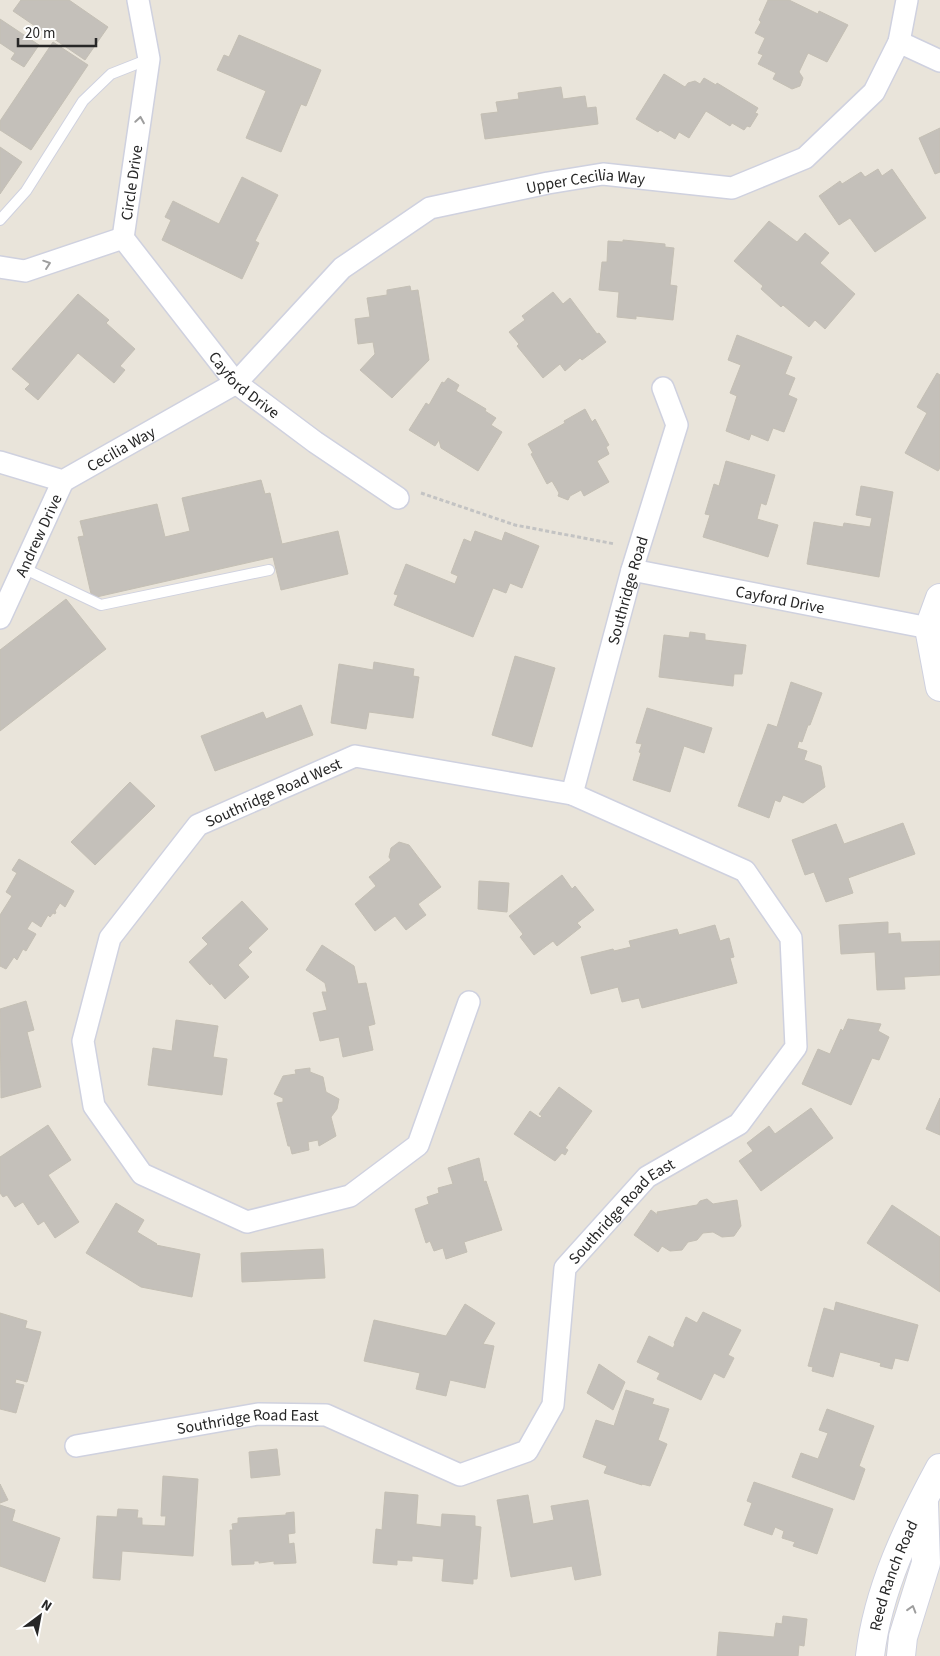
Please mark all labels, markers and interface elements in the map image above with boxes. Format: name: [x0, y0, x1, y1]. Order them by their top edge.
scale bar: [18, 15, 95, 47]
text: 20 m: [25, 23, 55, 44]
one-way arrow: [134, 116, 145, 124]
street label: Circle Drive: [116, 144, 148, 222]
street label: Upper Cecilia Way: [524, 164, 647, 199]
one-way arrow: [42, 260, 51, 270]
street label: Cayford Drive: [203, 347, 284, 424]
street label: Cecilia Way: [83, 421, 160, 477]
street label: Andrew Drive: [10, 491, 68, 581]
street label: Southridge Road: [602, 534, 654, 647]
street label: Cayford Drive: [734, 580, 826, 619]
street label: Southridge Road West: [202, 753, 346, 833]
street label: Southridge Road East: [564, 1153, 680, 1269]
street label: Southridge Road East: [175, 1403, 320, 1440]
street label: Reed Ranch Road: [864, 1517, 924, 1633]
north arrow: [15, 1591, 65, 1641]
text: N: [37, 1595, 56, 1617]
one-way arrow: [906, 1605, 916, 1613]

